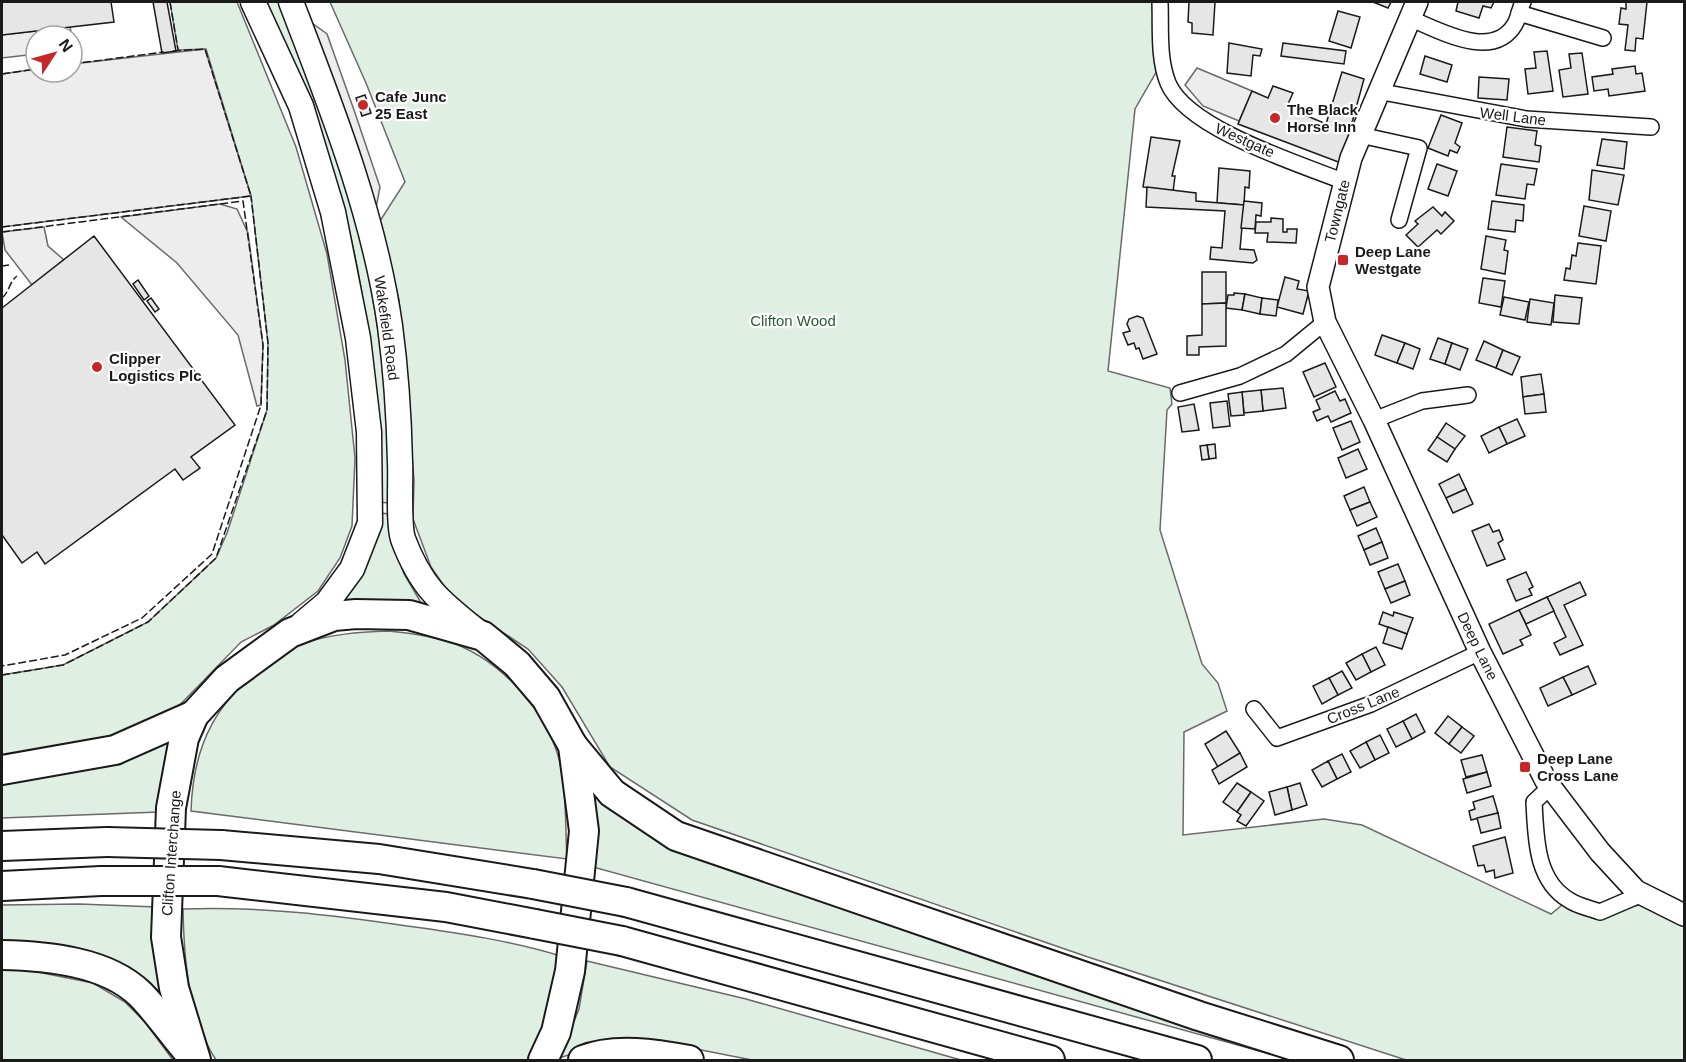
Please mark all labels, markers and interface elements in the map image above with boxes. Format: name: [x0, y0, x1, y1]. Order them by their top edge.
north arrow: [24, 24, 84, 84]
text: N: [55, 36, 76, 55]
place label: Cafe Junc 25 East: [375, 88, 447, 122]
marker: Cafe Junc 25 East: [356, 98, 370, 112]
place label: The Black Horse Inn: [1287, 101, 1359, 135]
street label: Well Lane: [1479, 104, 1547, 128]
marker: The Black Horse Inn: [1268, 111, 1282, 125]
street label: Westgate: [1213, 119, 1277, 161]
street label: Towngate: [1321, 178, 1353, 244]
place label: Deep Lane Westgate: [1355, 243, 1431, 277]
marker: Deep Lane Westgate: [1336, 253, 1350, 267]
street label: Wakefield Road: [371, 275, 403, 381]
park label: Clifton Wood: [750, 312, 836, 329]
place label: Clipper Logistics Plc: [109, 350, 202, 384]
marker: Clipper Logistics Plc: [90, 360, 104, 374]
street label: Deep Lane: [1454, 609, 1502, 683]
street label: Cross Lane: [1324, 683, 1402, 727]
place label: Deep Lane Cross Lane: [1537, 750, 1619, 784]
marker: Deep Lane Cross Lane: [1518, 760, 1532, 774]
street label: Clifton Interchange: [158, 790, 184, 916]

